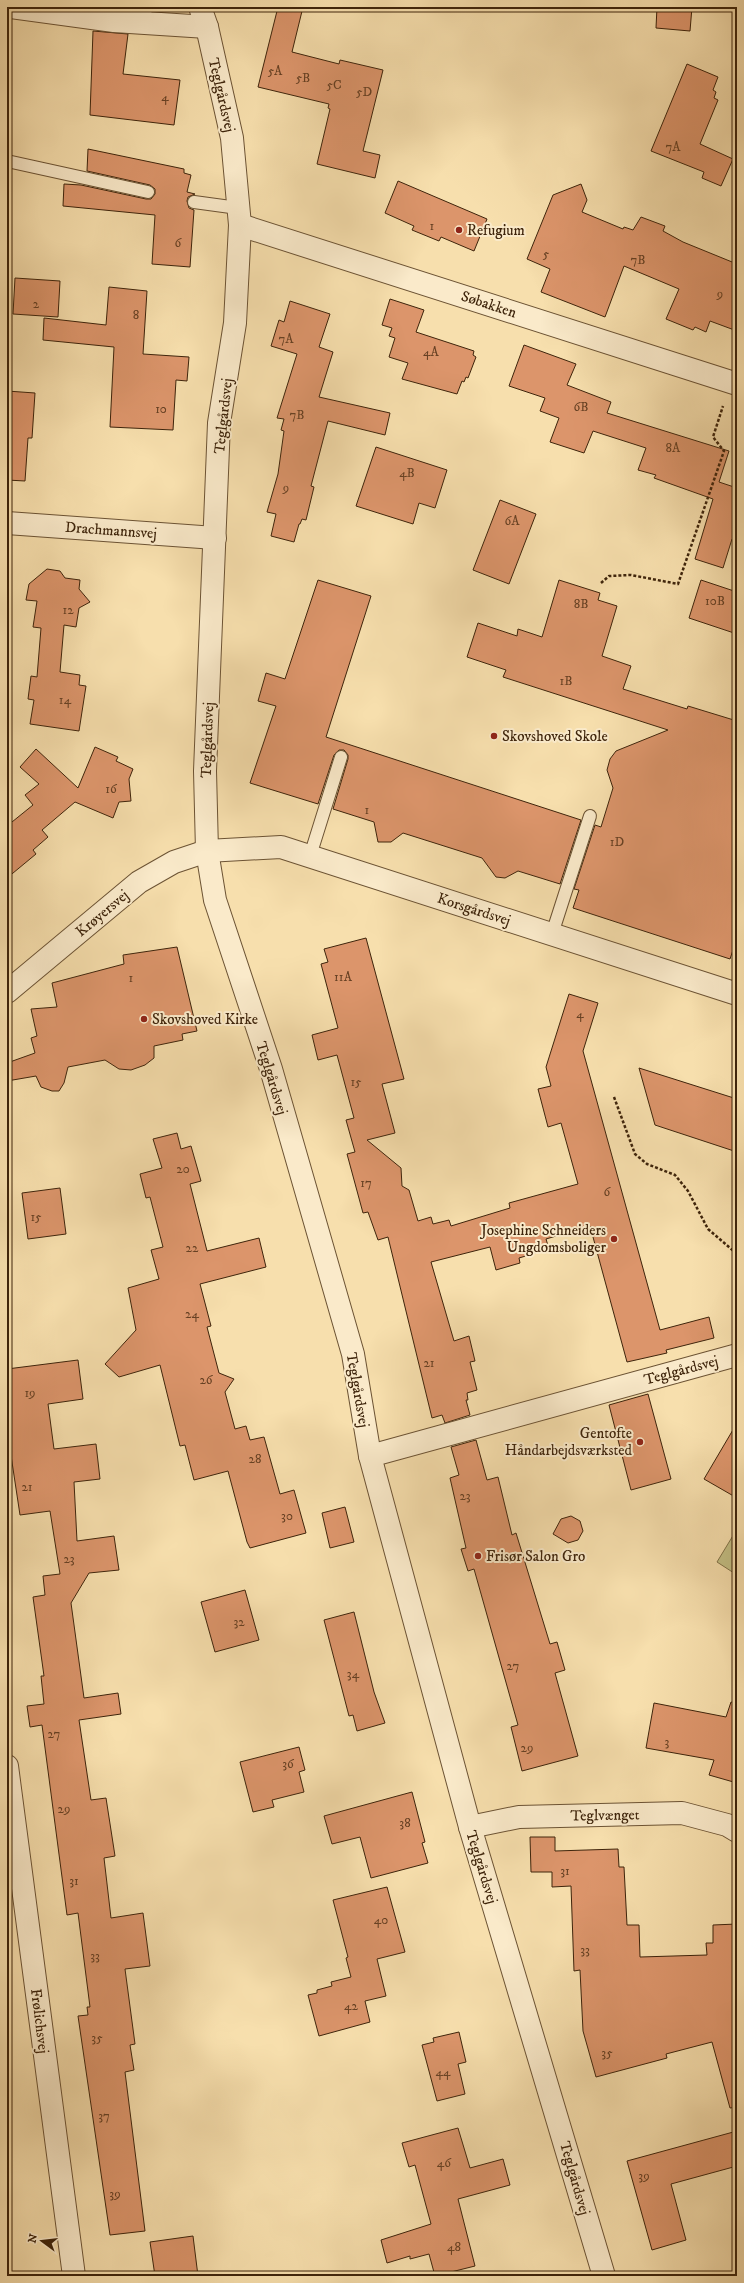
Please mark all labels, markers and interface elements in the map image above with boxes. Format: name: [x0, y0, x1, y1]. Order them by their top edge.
street label: Teglgårdsvej: [204, 56, 239, 134]
house number: 5A: [268, 63, 283, 79]
house number: 5B: [296, 70, 310, 86]
house number: 5C: [326, 77, 342, 93]
house number: 5D: [356, 84, 372, 100]
house number: 4: [161, 89, 169, 105]
house number: 7A: [665, 139, 681, 155]
house number: 1: [430, 218, 435, 234]
place label: Refugium: [467, 221, 525, 240]
marker: Refugium: [454, 225, 464, 235]
house number: 6: [175, 235, 183, 251]
house number: 5: [543, 246, 550, 262]
house number: 7B: [630, 252, 646, 268]
house number: 9: [716, 286, 723, 302]
street label: Søbakken: [459, 287, 519, 322]
house number: 2: [33, 296, 40, 312]
house number: 8: [133, 307, 139, 323]
house number: 7A: [278, 331, 294, 347]
house number: 4A: [423, 344, 440, 360]
street label: Teglgårdsvej: [210, 377, 237, 455]
house number: 6B: [574, 399, 589, 415]
house number: 10: [155, 401, 167, 417]
house number: 7B: [289, 407, 305, 423]
house number: 8A: [666, 440, 681, 456]
house number: 4B: [399, 465, 415, 481]
house number: 9: [282, 480, 289, 496]
house number: 6A: [504, 513, 520, 529]
street label: Drachmannsvej: [64, 518, 158, 543]
house number: 10B: [705, 593, 725, 609]
house number: 8B: [574, 596, 588, 612]
house number: 12: [62, 602, 74, 618]
house number: 1B: [560, 673, 573, 689]
house number: 14: [59, 692, 72, 708]
street label: Teglgårdsvej: [197, 702, 218, 778]
place label: Skovshoved Skole: [502, 727, 608, 746]
marker: Skovshoved Skole: [489, 731, 499, 741]
house number: 16: [105, 781, 118, 797]
house number: 1: [365, 802, 370, 818]
house number: 1D: [610, 834, 625, 850]
street label: Krøyersvej: [72, 886, 133, 941]
street label: Korsgårdsvej: [435, 889, 513, 930]
house number: 11A: [334, 969, 353, 985]
house number: 1: [129, 970, 134, 986]
house number: 4: [576, 1006, 584, 1022]
place label: Skovshoved Kirke: [152, 1010, 258, 1029]
marker: Skovshoved Kirke: [139, 1014, 149, 1024]
street label: Teglgårdsvej: [251, 1039, 292, 1117]
house number: 15: [350, 1074, 362, 1090]
house number: 20: [176, 1161, 190, 1177]
house number: 17: [360, 1175, 372, 1191]
house number: 6: [604, 1184, 612, 1200]
house number: 15: [30, 1209, 42, 1225]
place label: Josephine Schneiders Ungdomsboliger: [479, 1221, 606, 1257]
marker: Josephine Schneiders Ungdomsboliger: [609, 1234, 619, 1244]
house number: 22: [186, 1240, 199, 1256]
house number: 24: [185, 1306, 199, 1322]
street label: Teglgårdsvej: [342, 1351, 373, 1429]
street label: Teglgårdsvej: [642, 1351, 720, 1389]
house number: 21: [423, 1355, 435, 1371]
house number: 26: [199, 1372, 214, 1388]
house number: 19: [24, 1385, 36, 1401]
place label: Gentofte Håndarbejdsværksted: [505, 1424, 633, 1460]
marker: Gentofte Håndarbejdsværksted: [635, 1437, 645, 1447]
house number: 28: [249, 1451, 261, 1467]
house number: 21: [21, 1479, 33, 1495]
house number: 23: [459, 1488, 471, 1504]
house number: 30: [281, 1508, 293, 1524]
place label: Frisør Salon Gro: [486, 1547, 585, 1566]
house number: 23: [63, 1551, 75, 1567]
marker: Frisør Salon Gro: [473, 1551, 483, 1561]
house number: 32: [233, 1614, 245, 1630]
house number: 27: [507, 1658, 520, 1674]
house number: 34: [347, 1666, 360, 1682]
house number: 27: [48, 1726, 61, 1742]
house number: 3: [665, 1734, 670, 1750]
house number: 29: [521, 1740, 533, 1756]
house number: 36: [282, 1756, 295, 1772]
house number: 29: [58, 1801, 70, 1817]
street label: Teglvænget: [570, 1805, 640, 1826]
house number: 38: [399, 1815, 411, 1831]
street label: Teglgårdsvej: [461, 1828, 502, 1906]
house number: 31: [560, 1863, 570, 1879]
house number: 31: [69, 1873, 79, 1889]
house number: 40: [374, 1912, 388, 1928]
house number: 33: [580, 1942, 590, 1958]
house number: 33: [90, 1948, 100, 1964]
street label: Frølichsvej: [26, 1987, 53, 2055]
house number: 42: [344, 1998, 359, 2014]
house number: 35: [91, 2030, 103, 2046]
house number: 35: [601, 2045, 613, 2061]
house number: 44: [436, 2064, 451, 2080]
house number: 37: [98, 2108, 110, 2124]
street label: Teglgårdsvej: [555, 2139, 594, 2217]
house number: 46: [437, 2155, 452, 2171]
house number: 39: [638, 2168, 650, 2184]
house number: 39: [109, 2186, 121, 2202]
north arrow: [22, 2221, 62, 2261]
text: N: [25, 2232, 41, 2245]
house number: 48: [447, 2239, 461, 2255]

